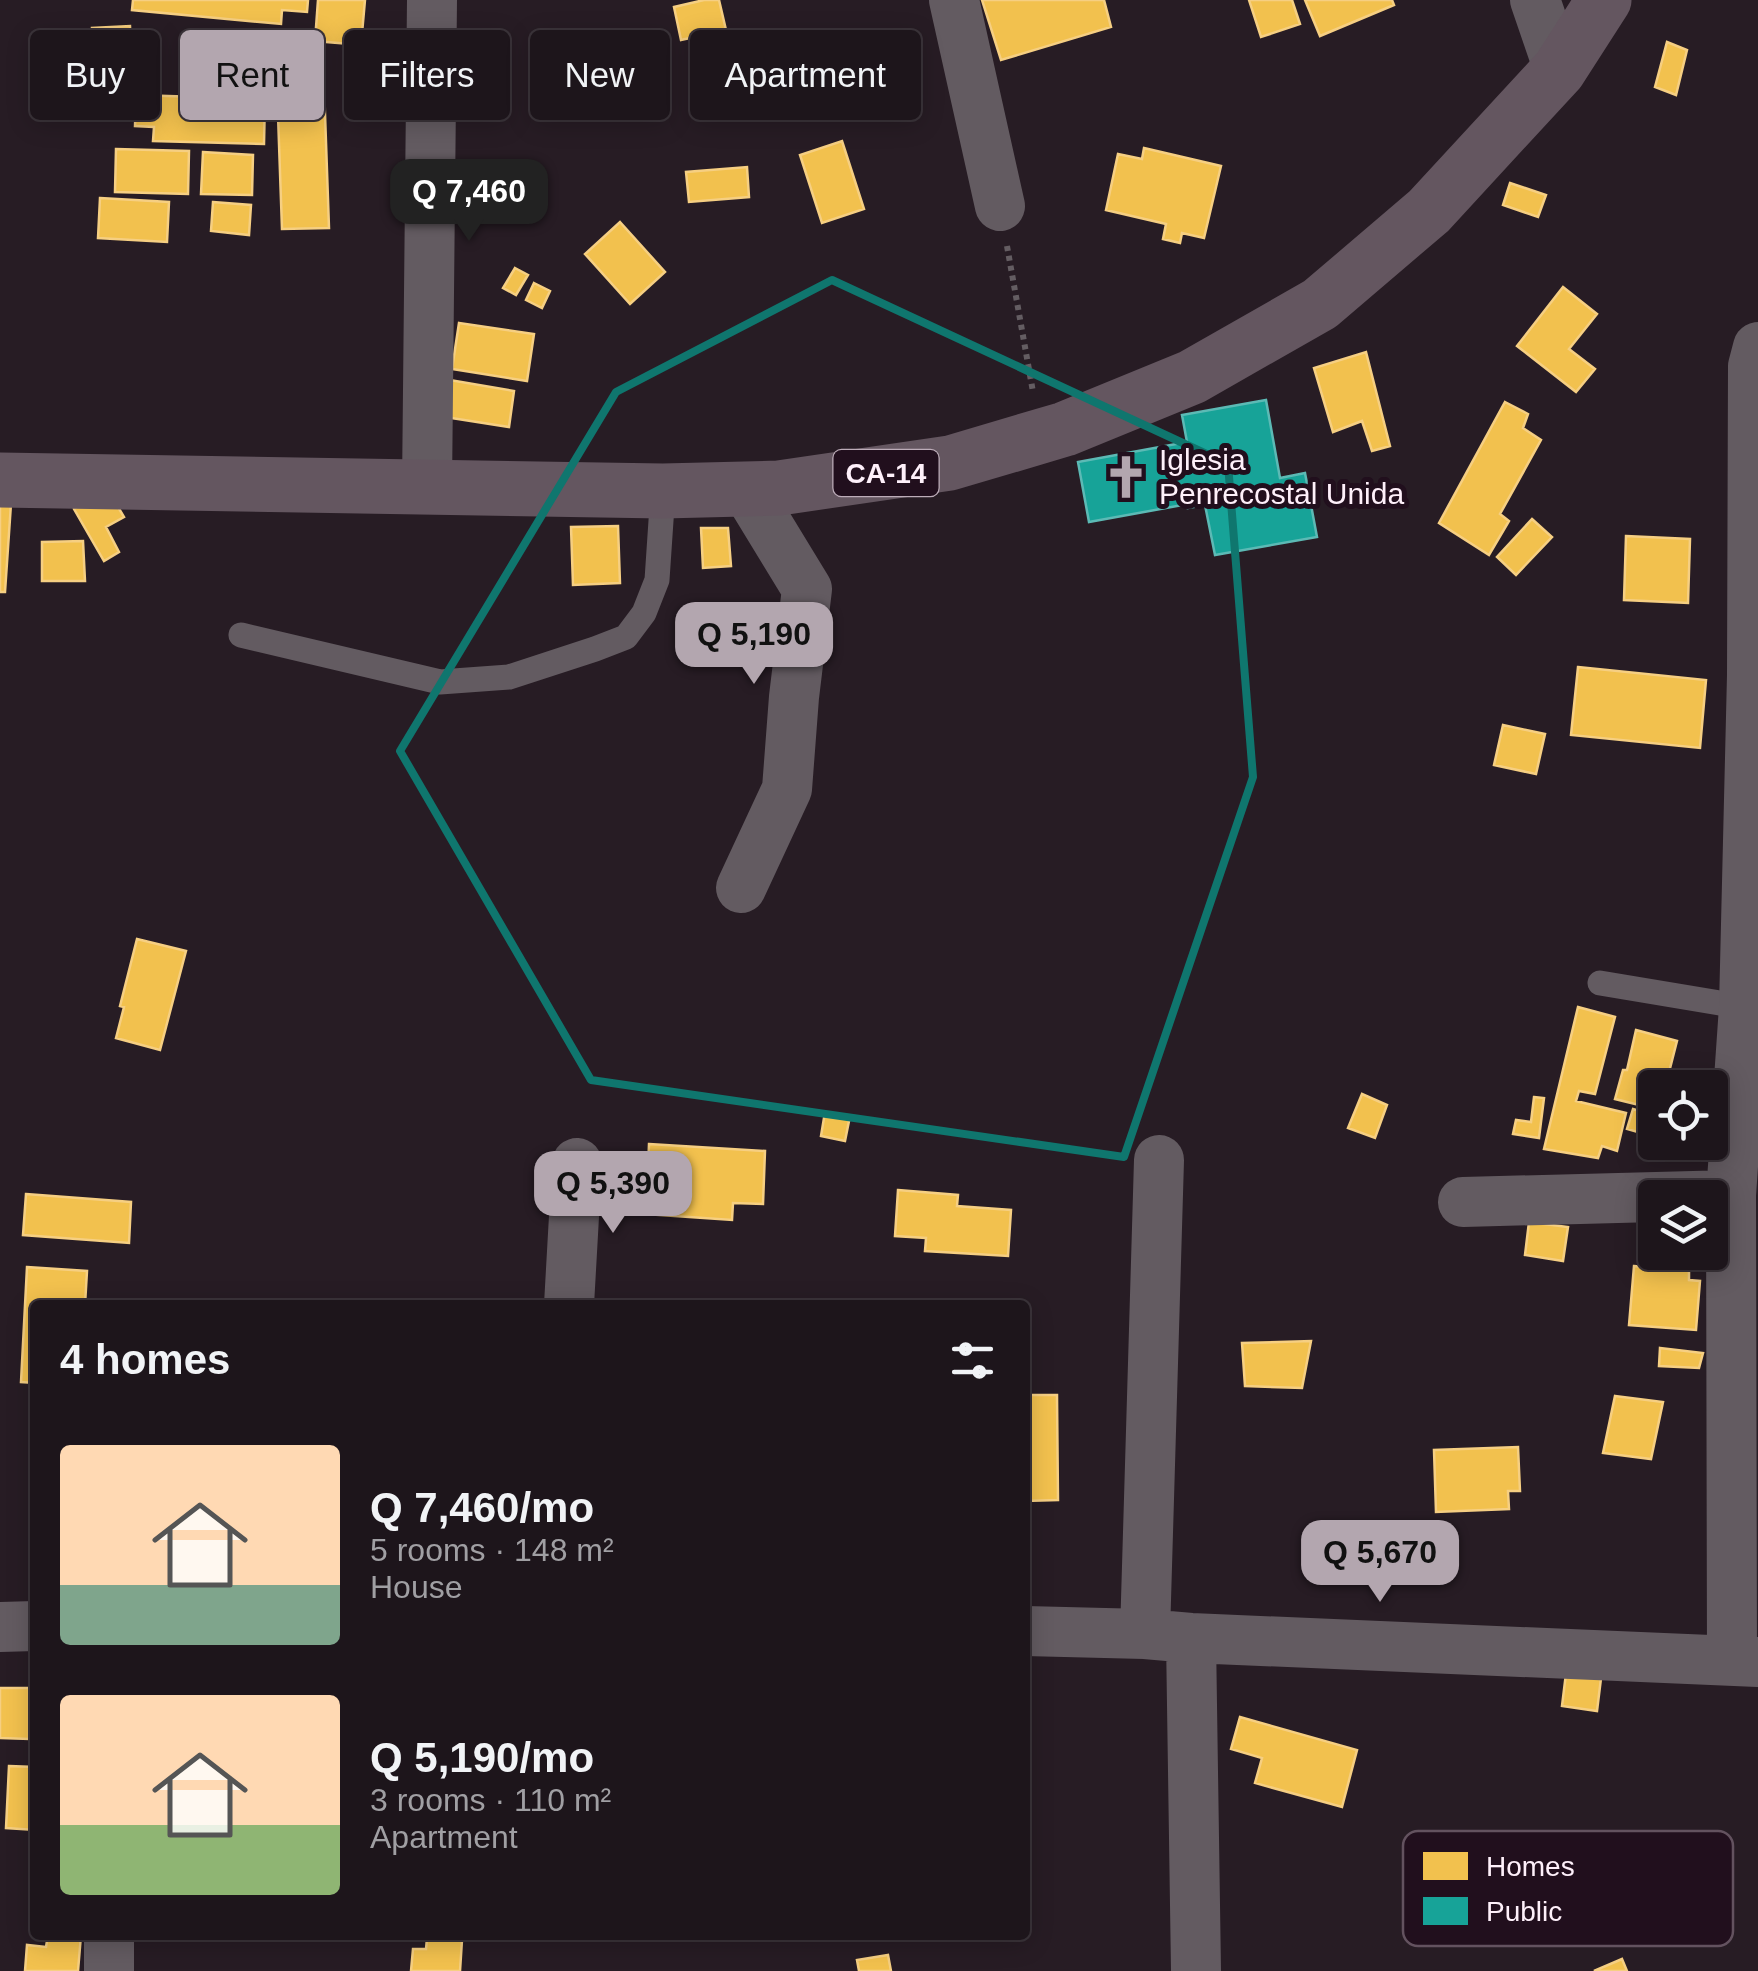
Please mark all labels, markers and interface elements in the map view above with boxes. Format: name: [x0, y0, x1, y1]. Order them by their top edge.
chip: Buy: [30, 30, 160, 120]
chip: Rent: [180, 30, 324, 120]
chip: Filters: [344, 30, 510, 120]
chip: New: [530, 30, 670, 120]
chip: Apartment: [690, 30, 921, 120]
pin: Q 7,460: [377, 159, 561, 244]
text: Q 7,460: [412, 173, 526, 209]
place label: Iglesia Penrecostal Unida: [1159, 443, 1404, 510]
road number: CA-14: [834, 450, 938, 496]
church icon: Iglesia Penrecostal Unida: [1102, 453, 1150, 501]
pin: Q 5,190: [662, 602, 846, 687]
text: Q 5,190: [697, 616, 811, 652]
map controls: [1638, 1070, 1728, 1270]
button: locate: [1638, 1070, 1728, 1160]
pin: Q 5,390: [521, 1151, 705, 1236]
text: Q 5,390: [556, 1165, 670, 1201]
button: layers: [1638, 1180, 1728, 1270]
icon: filters: [945, 1333, 1000, 1388]
text: 4 homes: [60, 1336, 230, 1383]
text: Q 7,460/mo: [370, 1484, 594, 1531]
icon: home: [140, 1485, 260, 1605]
pin: Q 5,670: [1288, 1520, 1472, 1605]
text: 5 rooms · 148 m²: [370, 1532, 614, 1568]
text: Q 5,670: [1323, 1534, 1437, 1570]
text: House: [370, 1569, 463, 1605]
text: Q 5,190/mo: [370, 1734, 594, 1781]
icon: home: [140, 1735, 260, 1855]
text: 3 rooms · 110 m²: [370, 1782, 611, 1818]
text: Apartment: [370, 1819, 518, 1855]
legend: [1403, 1831, 1733, 1946]
text: Homes: [1486, 1851, 1575, 1882]
text: Public: [1486, 1896, 1562, 1927]

